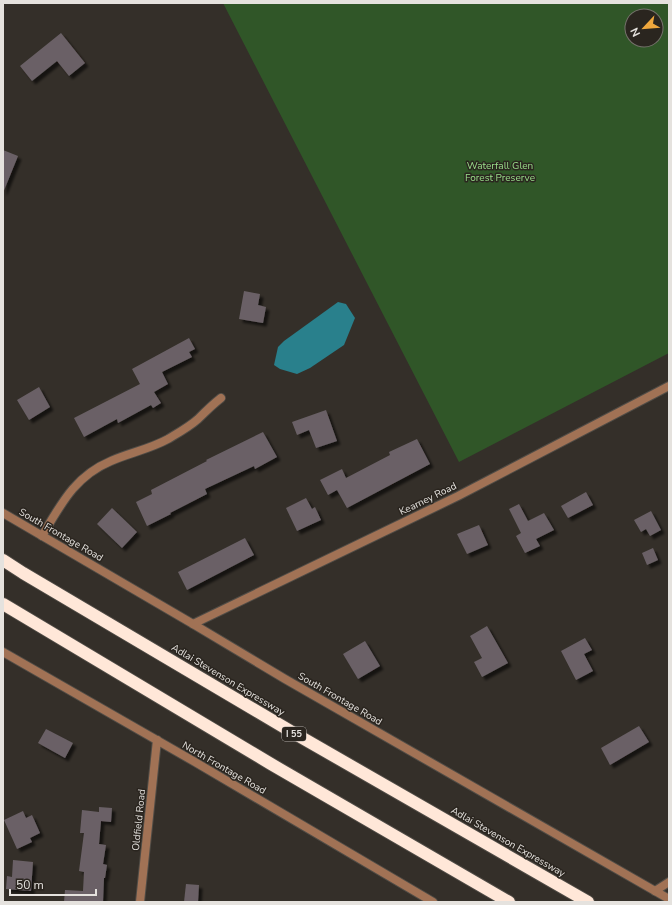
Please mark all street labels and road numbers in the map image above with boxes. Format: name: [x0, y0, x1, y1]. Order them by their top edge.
street label: Kearney Road: [397, 479, 459, 519]
street label: South Frontage Road: [16, 505, 106, 565]
street label: Adlai Stevenson Expressway: [169, 641, 288, 720]
street label: South Frontage Road: [295, 669, 385, 729]
road number: I 55: [282, 727, 306, 741]
street label: North Frontage Road: [180, 738, 269, 798]
street label: Oldfield Road: [129, 788, 149, 852]
street label: Adlai Stevenson Expressway: [448, 804, 568, 881]

